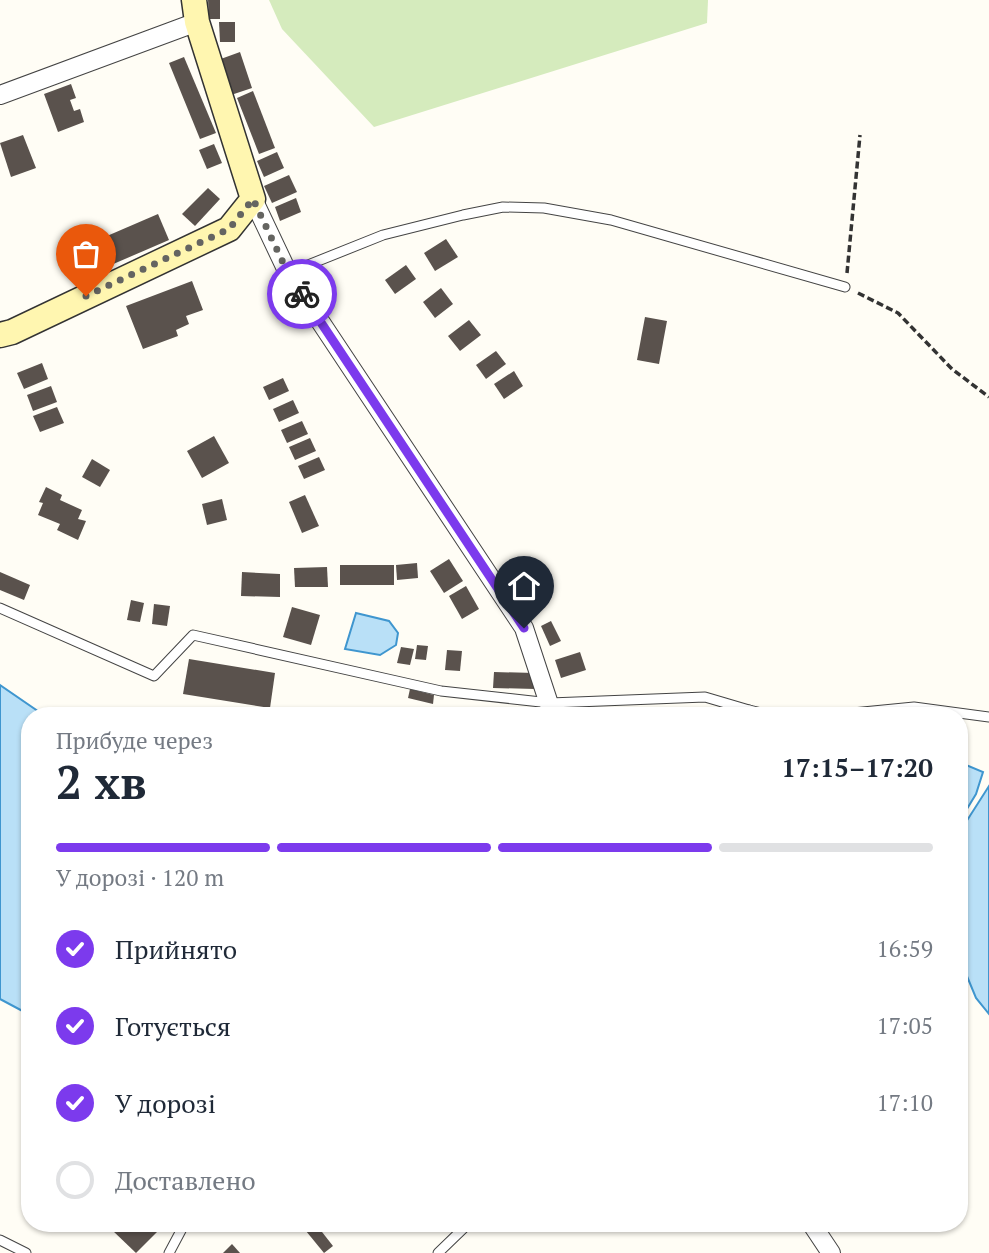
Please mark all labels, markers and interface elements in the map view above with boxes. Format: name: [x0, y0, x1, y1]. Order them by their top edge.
pin: [56, 224, 116, 296]
icon: bag: [67, 235, 105, 273]
courier: [267, 259, 337, 329]
icon: bike: [283, 275, 321, 313]
pin: [494, 556, 554, 628]
icon: home: [505, 567, 543, 605]
text: Прибуде через: [56, 725, 213, 756]
text: 17:15–17:20: [781, 750, 933, 784]
text: 2 хв: [56, 751, 147, 812]
text: У дорозі · 120 m: [56, 862, 224, 893]
icon: check: [56, 930, 94, 968]
text: Прийнято: [115, 932, 237, 966]
text: 16:59: [876, 933, 933, 964]
icon: check: [56, 1007, 94, 1045]
text: Готується: [115, 1009, 231, 1043]
text: 17:05: [876, 1010, 933, 1041]
icon: check: [56, 1084, 94, 1122]
text: У дорозі: [115, 1086, 216, 1120]
text: 17:10: [876, 1087, 933, 1118]
text: Доставлено: [115, 1163, 256, 1197]

